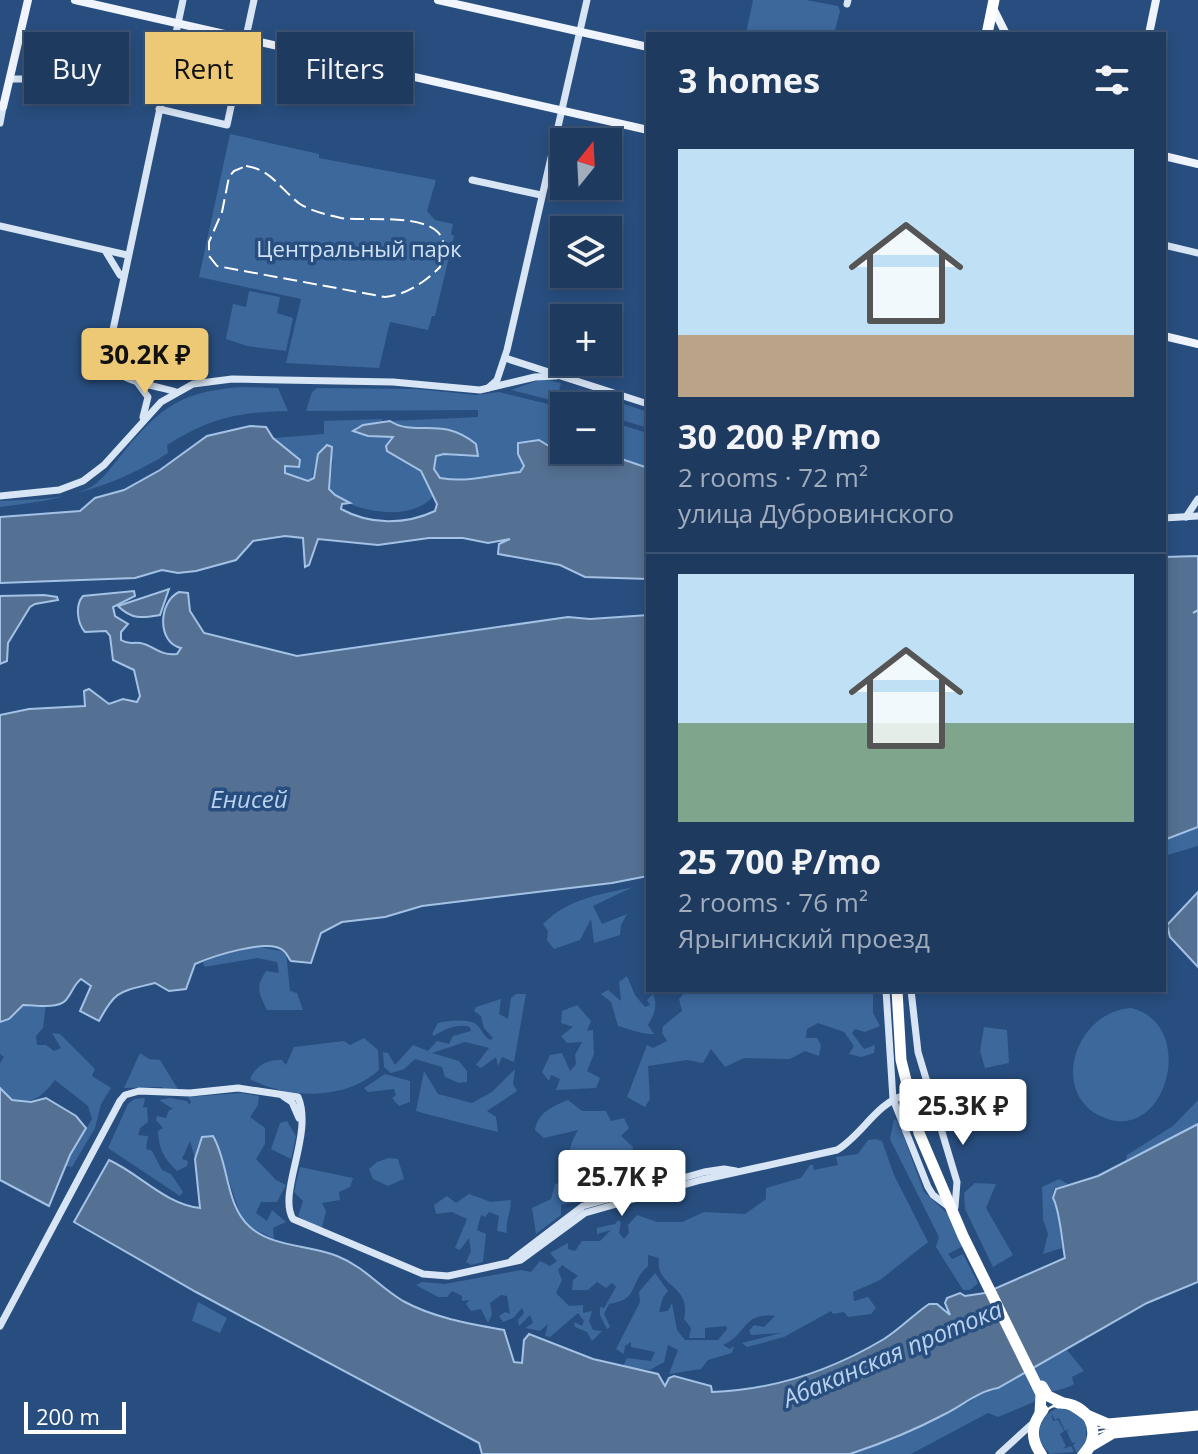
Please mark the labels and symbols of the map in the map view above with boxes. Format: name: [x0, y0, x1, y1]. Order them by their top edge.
north arrow: [550, 128, 622, 200]
park label: Центральный парк: [256, 233, 462, 263]
pin: 30.2K ₽: [71, 328, 219, 396]
water label: Енисей: [210, 782, 288, 815]
pin: 25.3K ₽: [889, 1079, 1037, 1147]
pin: 25.7K ₽: [548, 1150, 696, 1218]
water label: Абаканская протока: [776, 1292, 1007, 1415]
scale bar: [24, 1398, 126, 1434]

